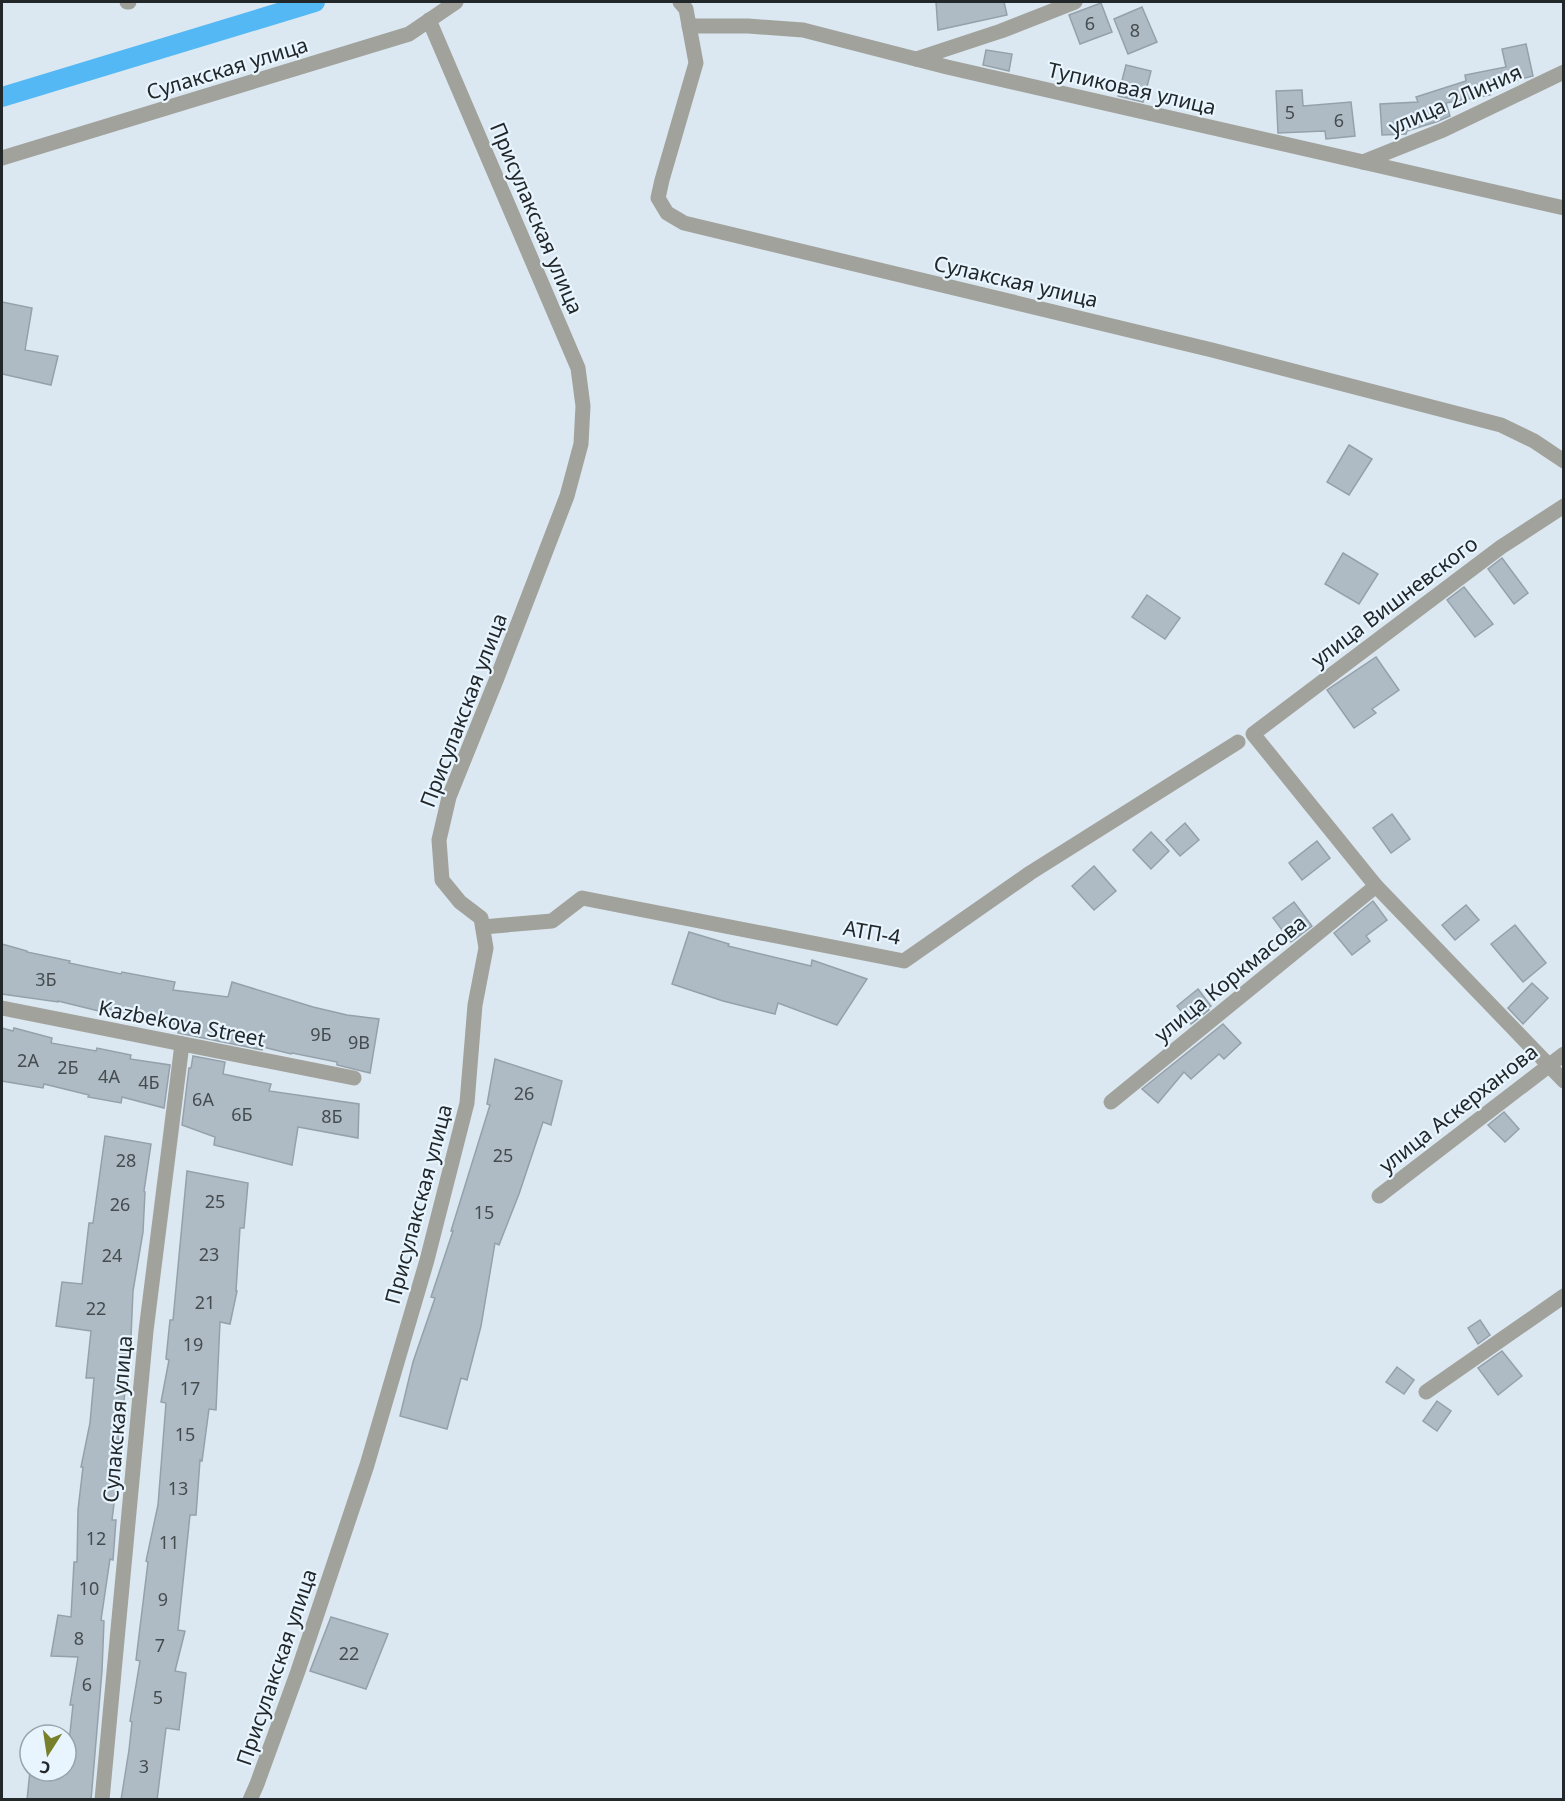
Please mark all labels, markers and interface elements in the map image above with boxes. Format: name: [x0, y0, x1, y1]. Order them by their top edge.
house number: 6: [1085, 11, 1095, 35]
house number: 8: [1130, 18, 1140, 42]
street label: Сулакская улица: [143, 30, 311, 106]
street label: Тупиковая улица: [1045, 55, 1219, 121]
street label: улица 2Линия: [1384, 57, 1526, 141]
house number: 5: [1285, 100, 1295, 124]
house number: 6: [1334, 108, 1344, 132]
street label: Присулакская улица: [484, 118, 590, 318]
street label: Сулакская улица: [931, 248, 1101, 314]
street label: улица Вишневского: [1305, 529, 1483, 673]
street label: Присулакская улица: [413, 609, 513, 811]
street label: улица Коркмасова: [1148, 908, 1312, 1048]
street label: АТП-4: [841, 913, 903, 951]
house number: 3Б: [35, 967, 57, 991]
street label: Kazbekova Street: [96, 993, 268, 1053]
house number: 9Б: [310, 1022, 332, 1046]
house number: 9В: [348, 1030, 370, 1054]
street label: улица Аскерханова: [1373, 1037, 1543, 1179]
house number: 2А: [17, 1048, 39, 1072]
house number: 2Б: [57, 1055, 79, 1079]
house number: 4А: [98, 1064, 120, 1088]
house number: 4Б: [138, 1070, 160, 1094]
house number: 26: [514, 1081, 534, 1105]
house number: 6А: [192, 1087, 214, 1111]
street label: Присулакская улица: [378, 1101, 458, 1307]
house number: 6Б: [231, 1102, 253, 1126]
house number: 8Б: [321, 1104, 343, 1128]
house number: 25: [493, 1143, 513, 1167]
house number: 28: [116, 1148, 136, 1172]
house number: 25: [205, 1189, 225, 1213]
house number: 26: [110, 1192, 130, 1216]
house number: 15: [474, 1200, 494, 1224]
house number: 23: [199, 1242, 219, 1266]
house number: 24: [102, 1243, 122, 1267]
house number: 21: [195, 1290, 215, 1314]
house number: 22: [86, 1296, 106, 1320]
house number: 19: [183, 1332, 203, 1356]
street label: Сулакская улица: [96, 1334, 138, 1504]
house number: 17: [180, 1376, 200, 1400]
house number: 15: [175, 1422, 195, 1446]
house number: 13: [168, 1476, 188, 1500]
house number: 12: [86, 1526, 106, 1550]
house number: 11: [159, 1530, 179, 1554]
street label: Присулакская улица: [229, 1565, 323, 1769]
house number: 10: [79, 1576, 99, 1600]
house number: 9: [158, 1587, 168, 1611]
house number: 8: [74, 1626, 84, 1650]
house number: 7: [155, 1633, 165, 1657]
house number: 22: [339, 1641, 359, 1665]
house number: 6: [82, 1672, 92, 1696]
house number: 5: [153, 1685, 163, 1709]
north arrow: [18, 1723, 78, 1783]
house number: 3: [139, 1754, 149, 1778]
text: С: [38, 1756, 52, 1780]

